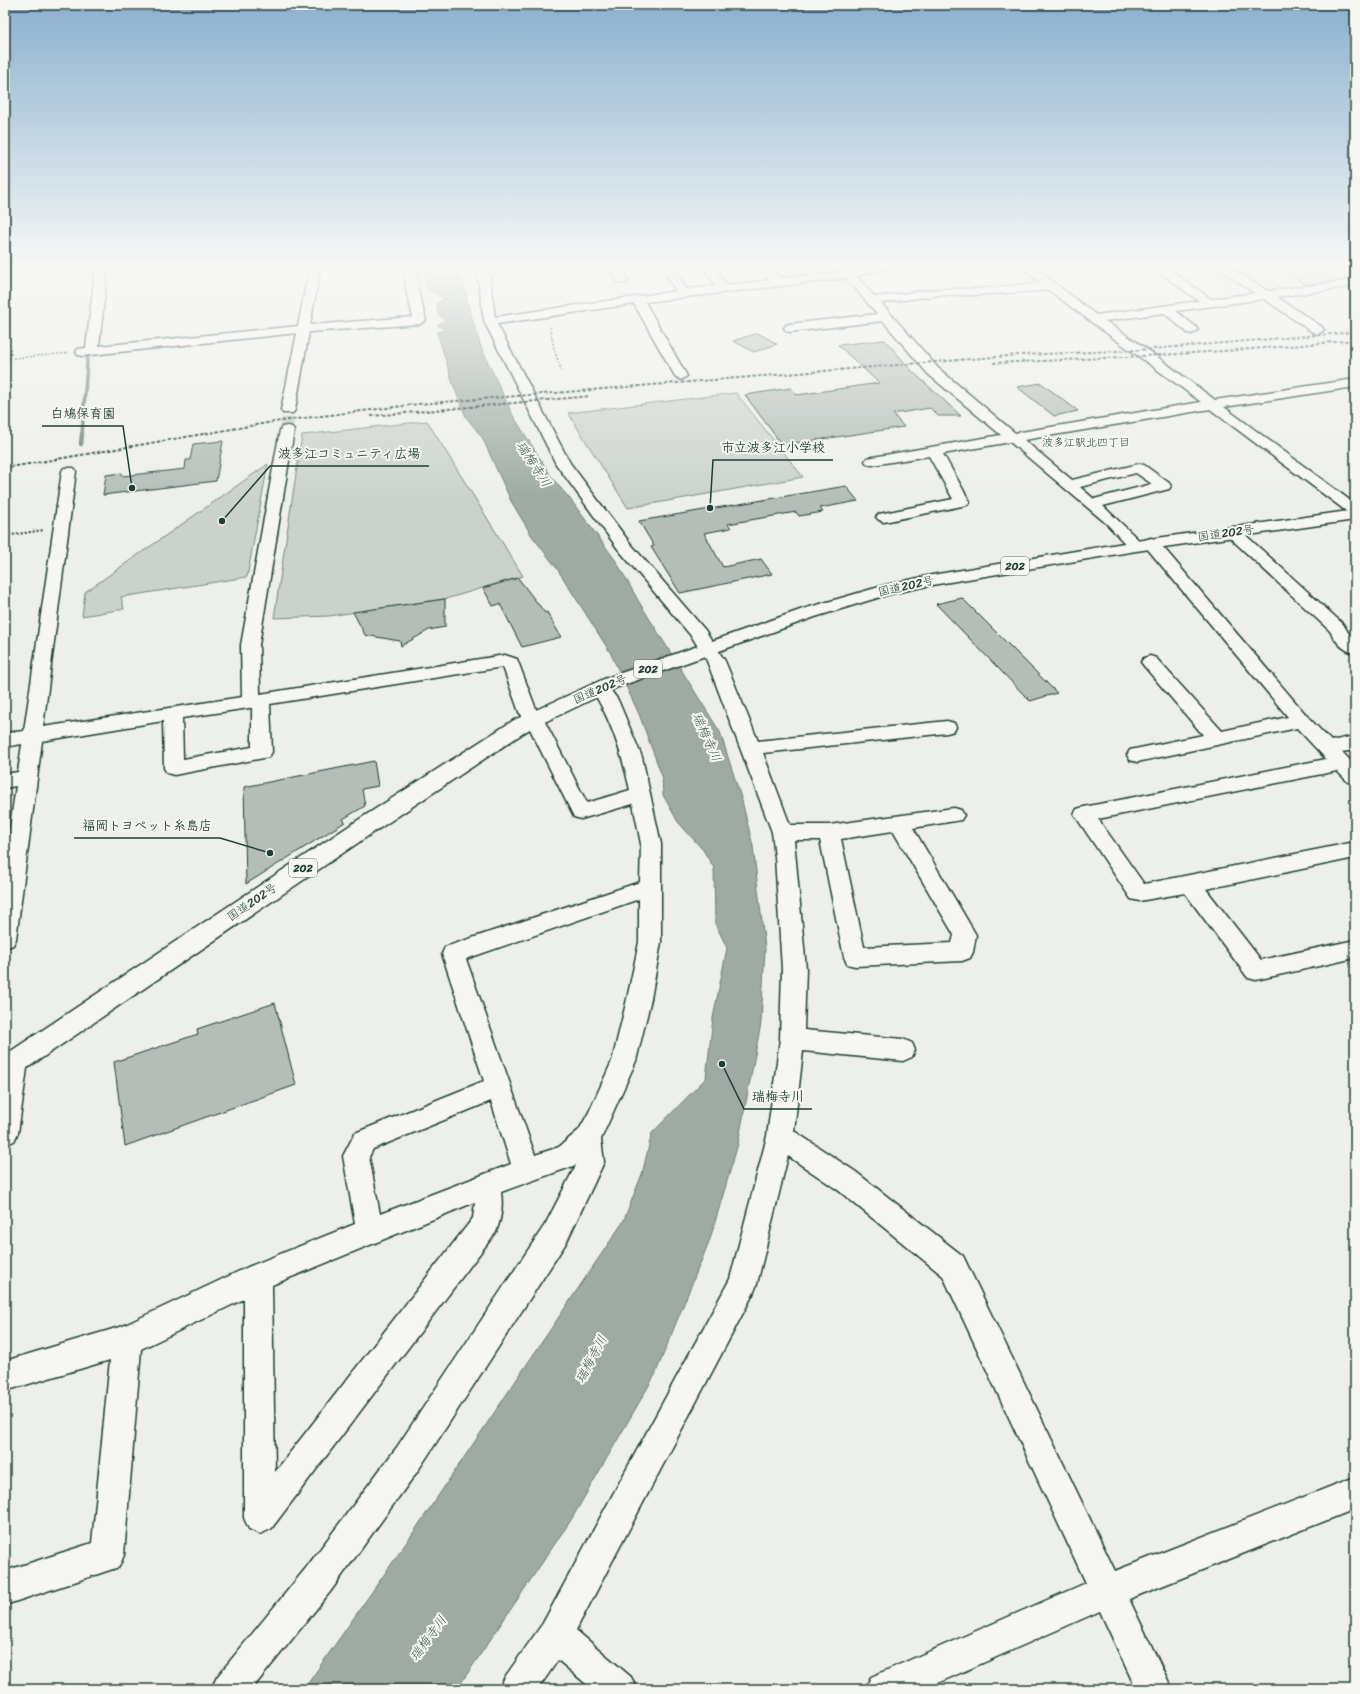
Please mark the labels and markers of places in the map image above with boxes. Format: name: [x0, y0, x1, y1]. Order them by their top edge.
callout: 白鳩保育園: [42, 401, 123, 426]
callout: 市立波多江小学校: [713, 435, 833, 460]
callout: 波多江コミュニティ広場: [270, 441, 429, 466]
callout: 福岡トヨペット糸島店: [74, 813, 220, 838]
callout: 瑞梅寺川: [744, 1084, 812, 1109]

